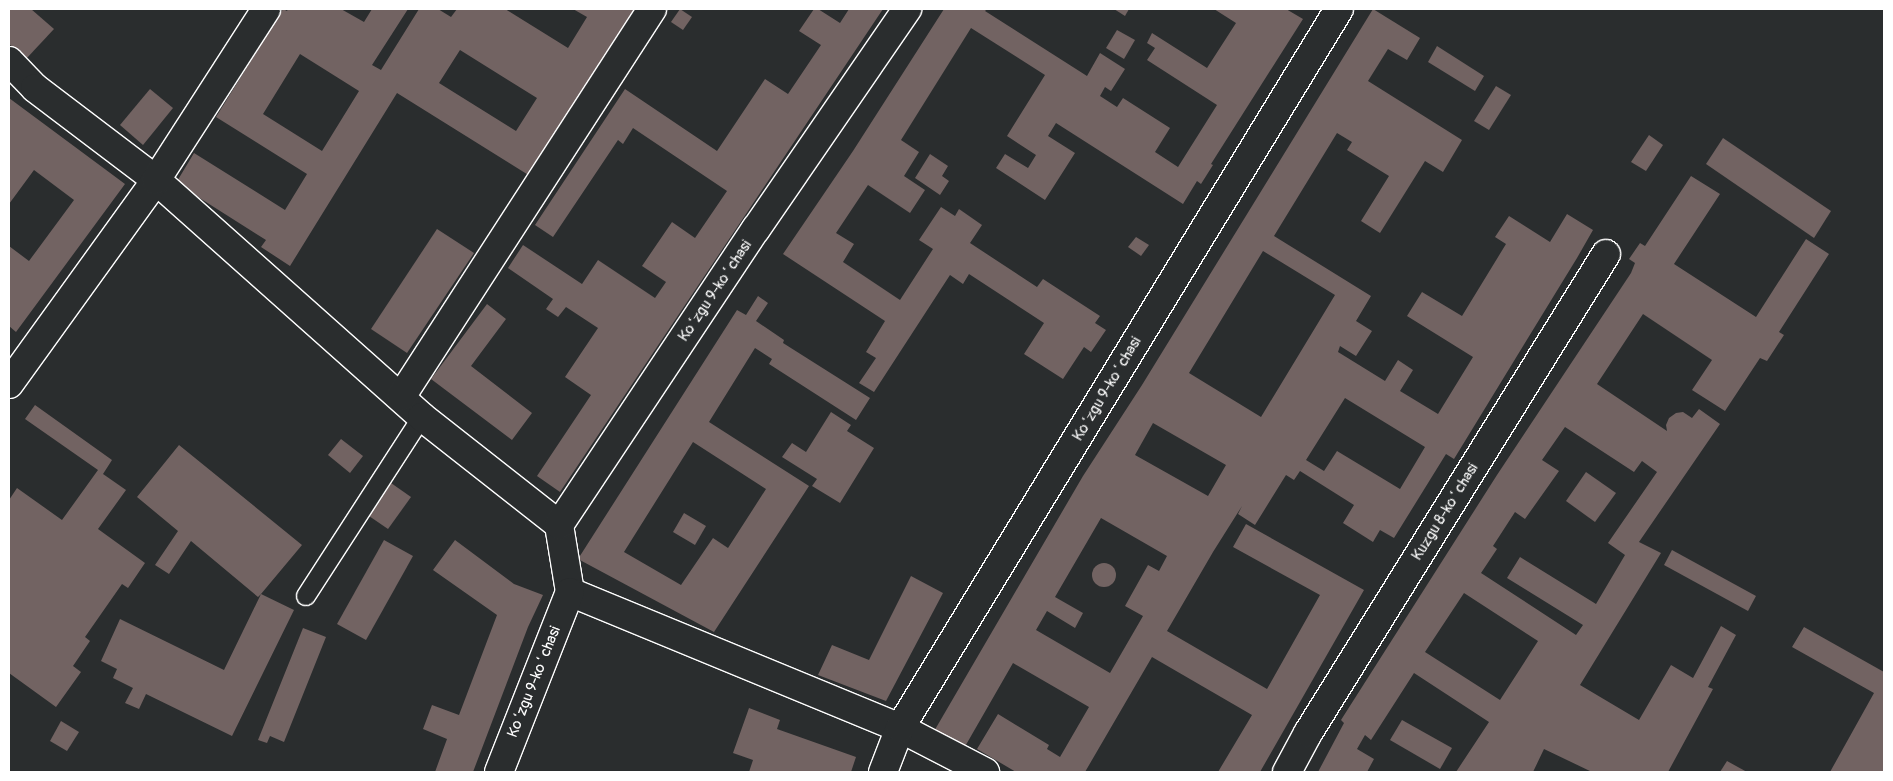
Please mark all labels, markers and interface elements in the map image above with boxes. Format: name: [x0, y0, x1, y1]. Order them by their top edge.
street label: Koʻzgu 9-koʻchasi: [675, 237, 755, 345]
street label: Koʻzgu 9-koʻchasi: [1069, 334, 1145, 444]
street label: Kuzgu 8-koʻchasi: [1408, 460, 1482, 564]
street label: Koʻzgu 9-koʻchasi: [504, 624, 564, 740]

